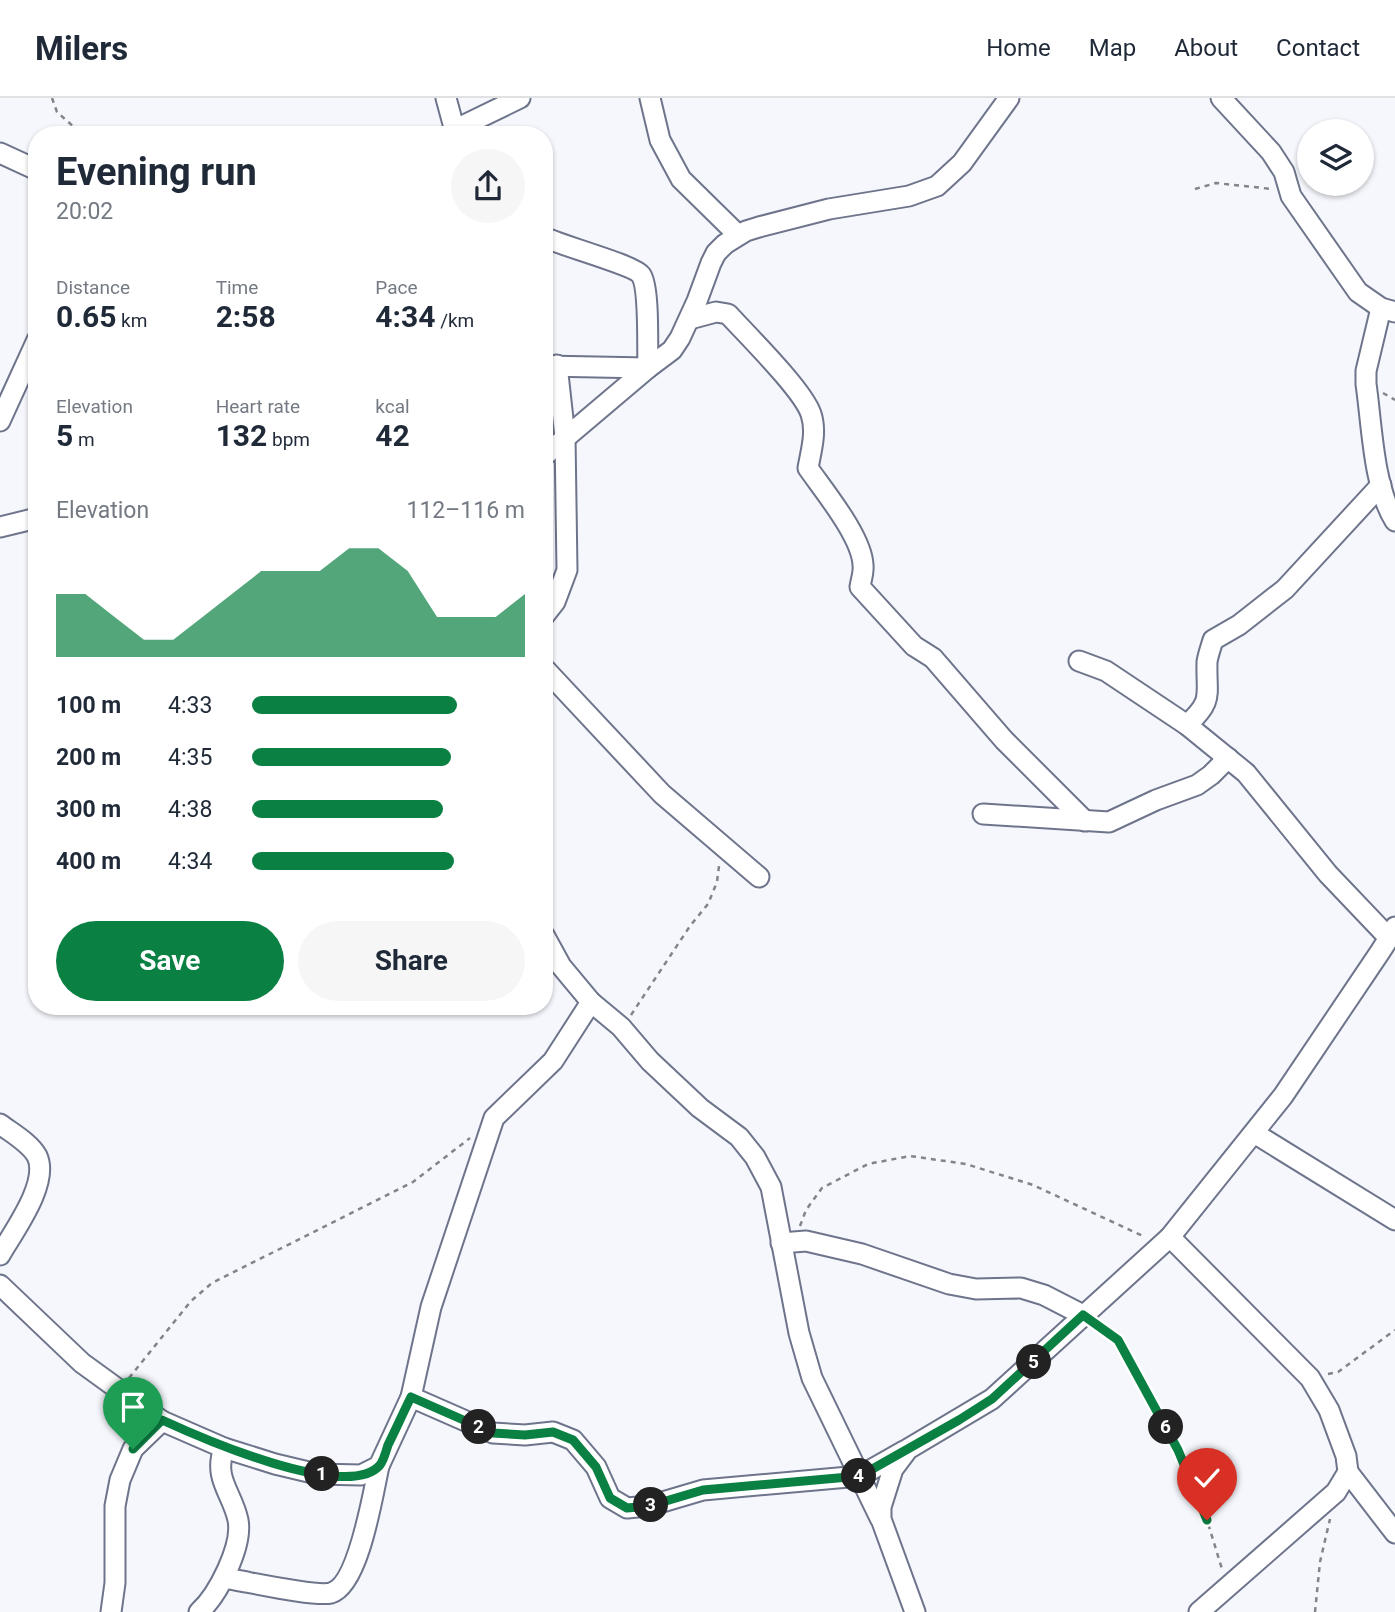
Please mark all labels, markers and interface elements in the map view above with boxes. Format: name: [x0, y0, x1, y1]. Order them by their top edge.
text: Milers: [35, 29, 128, 68]
text: Home: [986, 34, 1051, 62]
text: Map: [1089, 34, 1136, 62]
text: About: [1174, 34, 1238, 62]
text: Contact: [1276, 34, 1360, 62]
map controls: [1297, 119, 1374, 196]
button: layers: [1297, 119, 1374, 196]
button: share: [451, 149, 525, 223]
text: Evening run: [56, 150, 257, 194]
text: 20:02: [56, 198, 113, 225]
text: Distance: [56, 276, 130, 299]
text: Time: [216, 276, 258, 299]
text: Pace: [375, 276, 418, 299]
text: 0.65: [56, 299, 116, 334]
text: 2:58: [216, 299, 276, 334]
text: 4:34: [375, 299, 435, 334]
text: km: [116, 309, 147, 332]
text: /km: [435, 309, 474, 332]
text: Elevation: [56, 395, 133, 418]
text: Heart rate: [216, 395, 300, 418]
text: kcal: [375, 395, 410, 418]
text: 5: [56, 418, 73, 453]
text: 132: [216, 418, 267, 453]
text: 42: [375, 418, 410, 453]
text: m: [73, 428, 95, 451]
text: bpm: [267, 428, 310, 451]
text: Elevation: [56, 497, 149, 524]
text: 112–116 m: [406, 497, 525, 524]
text: 100 m: [56, 692, 121, 719]
text: 4:33: [168, 692, 212, 719]
text: 200 m: [56, 744, 121, 771]
text: 4:35: [168, 744, 212, 771]
text: 300 m: [56, 796, 121, 823]
text: 4:38: [168, 796, 212, 823]
text: 400 m: [56, 848, 121, 875]
text: 4:34: [168, 848, 212, 875]
button: Save: [56, 921, 284, 1001]
button: Share: [298, 921, 525, 1001]
pin: 5: [1016, 1344, 1052, 1380]
text: 5: [1028, 1350, 1039, 1373]
pin: [103, 1377, 163, 1449]
icon: arrive: [114, 1388, 152, 1426]
pin: 2: [462, 1410, 496, 1444]
pin: 6: [1148, 1410, 1184, 1444]
text: 2: [473, 1415, 484, 1438]
text: 6: [1160, 1415, 1171, 1438]
pin: [1177, 1448, 1237, 1520]
pin: 1: [304, 1456, 340, 1492]
pin: 4: [842, 1458, 876, 1494]
icon: check: [1188, 1459, 1226, 1497]
text: 1: [316, 1462, 327, 1485]
text: 4: [853, 1464, 864, 1487]
pin: 3: [634, 1488, 668, 1522]
text: 3: [645, 1493, 656, 1516]

